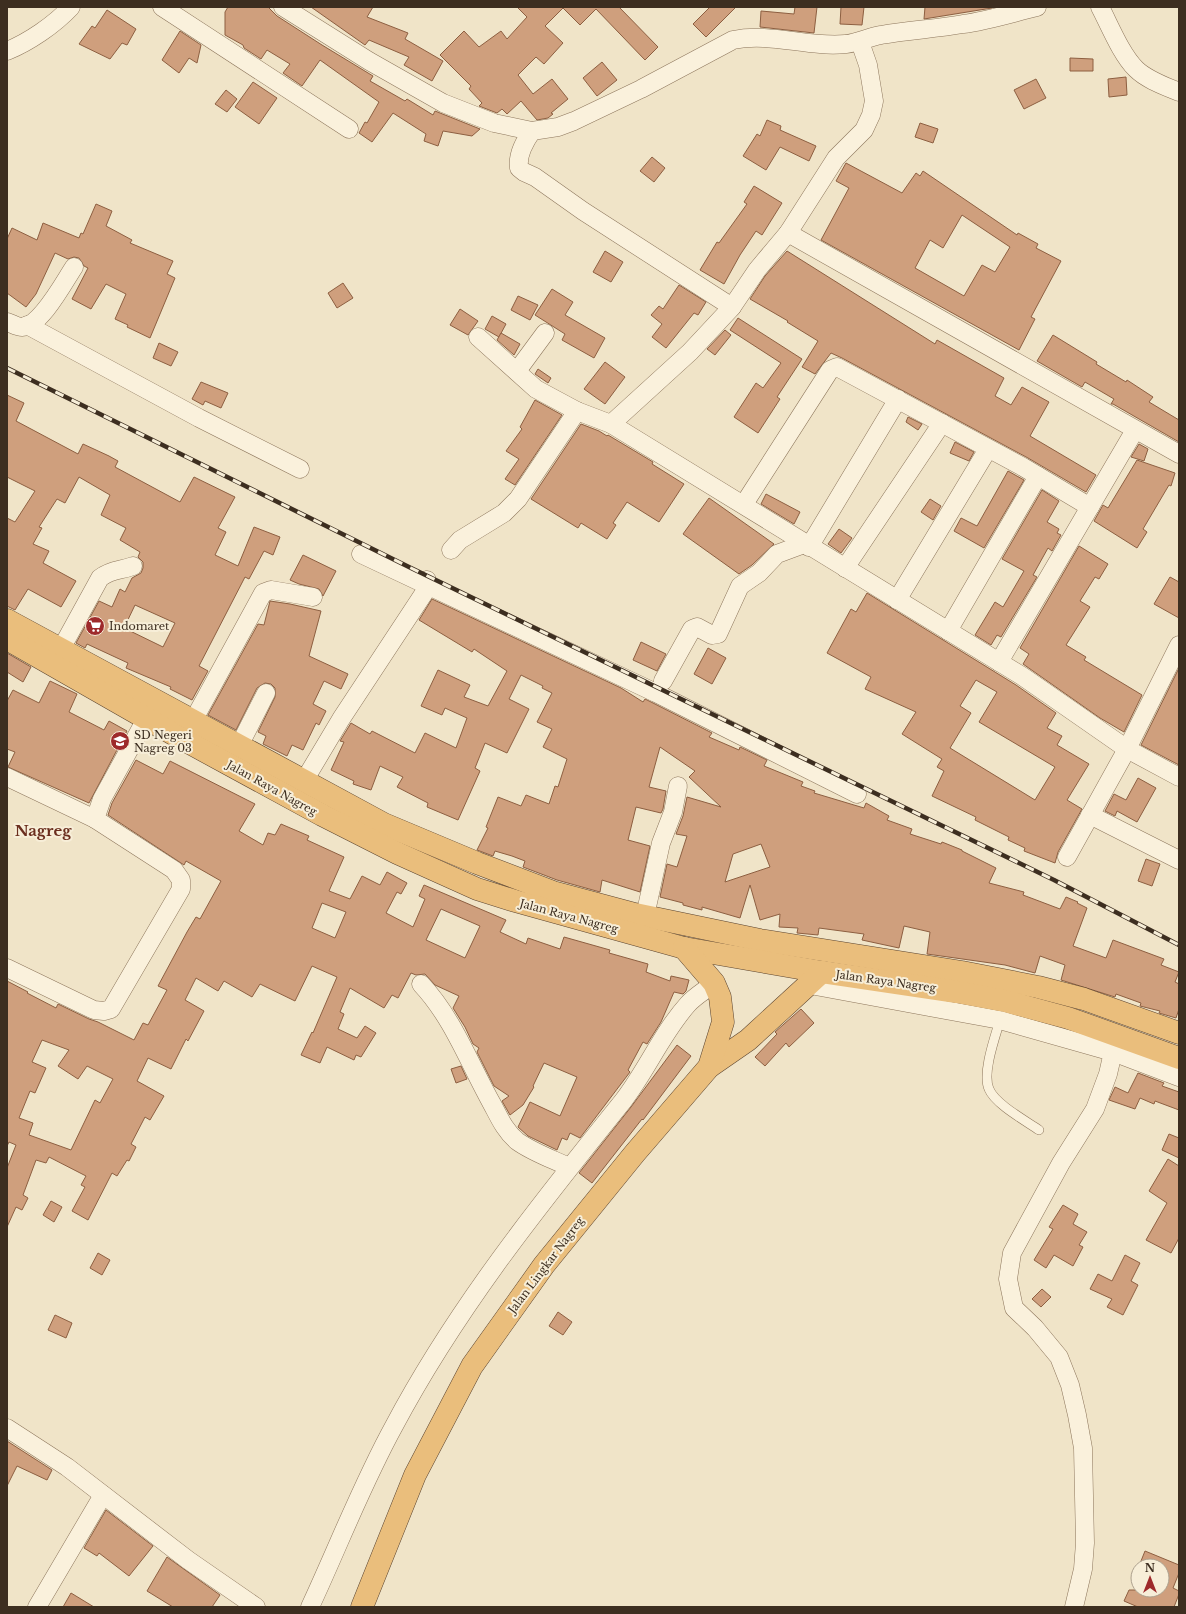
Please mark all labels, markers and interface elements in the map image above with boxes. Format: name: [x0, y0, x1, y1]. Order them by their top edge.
supermarket icon: Indomaret: [84, 615, 106, 637]
place label: Indomaret: [109, 619, 170, 633]
place label: SD Negeri Nagreg 03: [134, 728, 192, 755]
school or university icon: SD Negeri Nagreg 03: [109, 730, 131, 752]
street label: Jalan Raya Nagreg: [223, 756, 320, 819]
district label: Nagreg: [15, 821, 72, 840]
street label: Jalan Raya Nagreg: [516, 896, 620, 936]
street label: Jalan Raya Nagreg: [833, 967, 938, 995]
street label: Jalan Lingkar Nagreg: [504, 1214, 587, 1318]
north arrow: [1130, 1558, 1170, 1598]
text: N: [1145, 1561, 1156, 1575]

